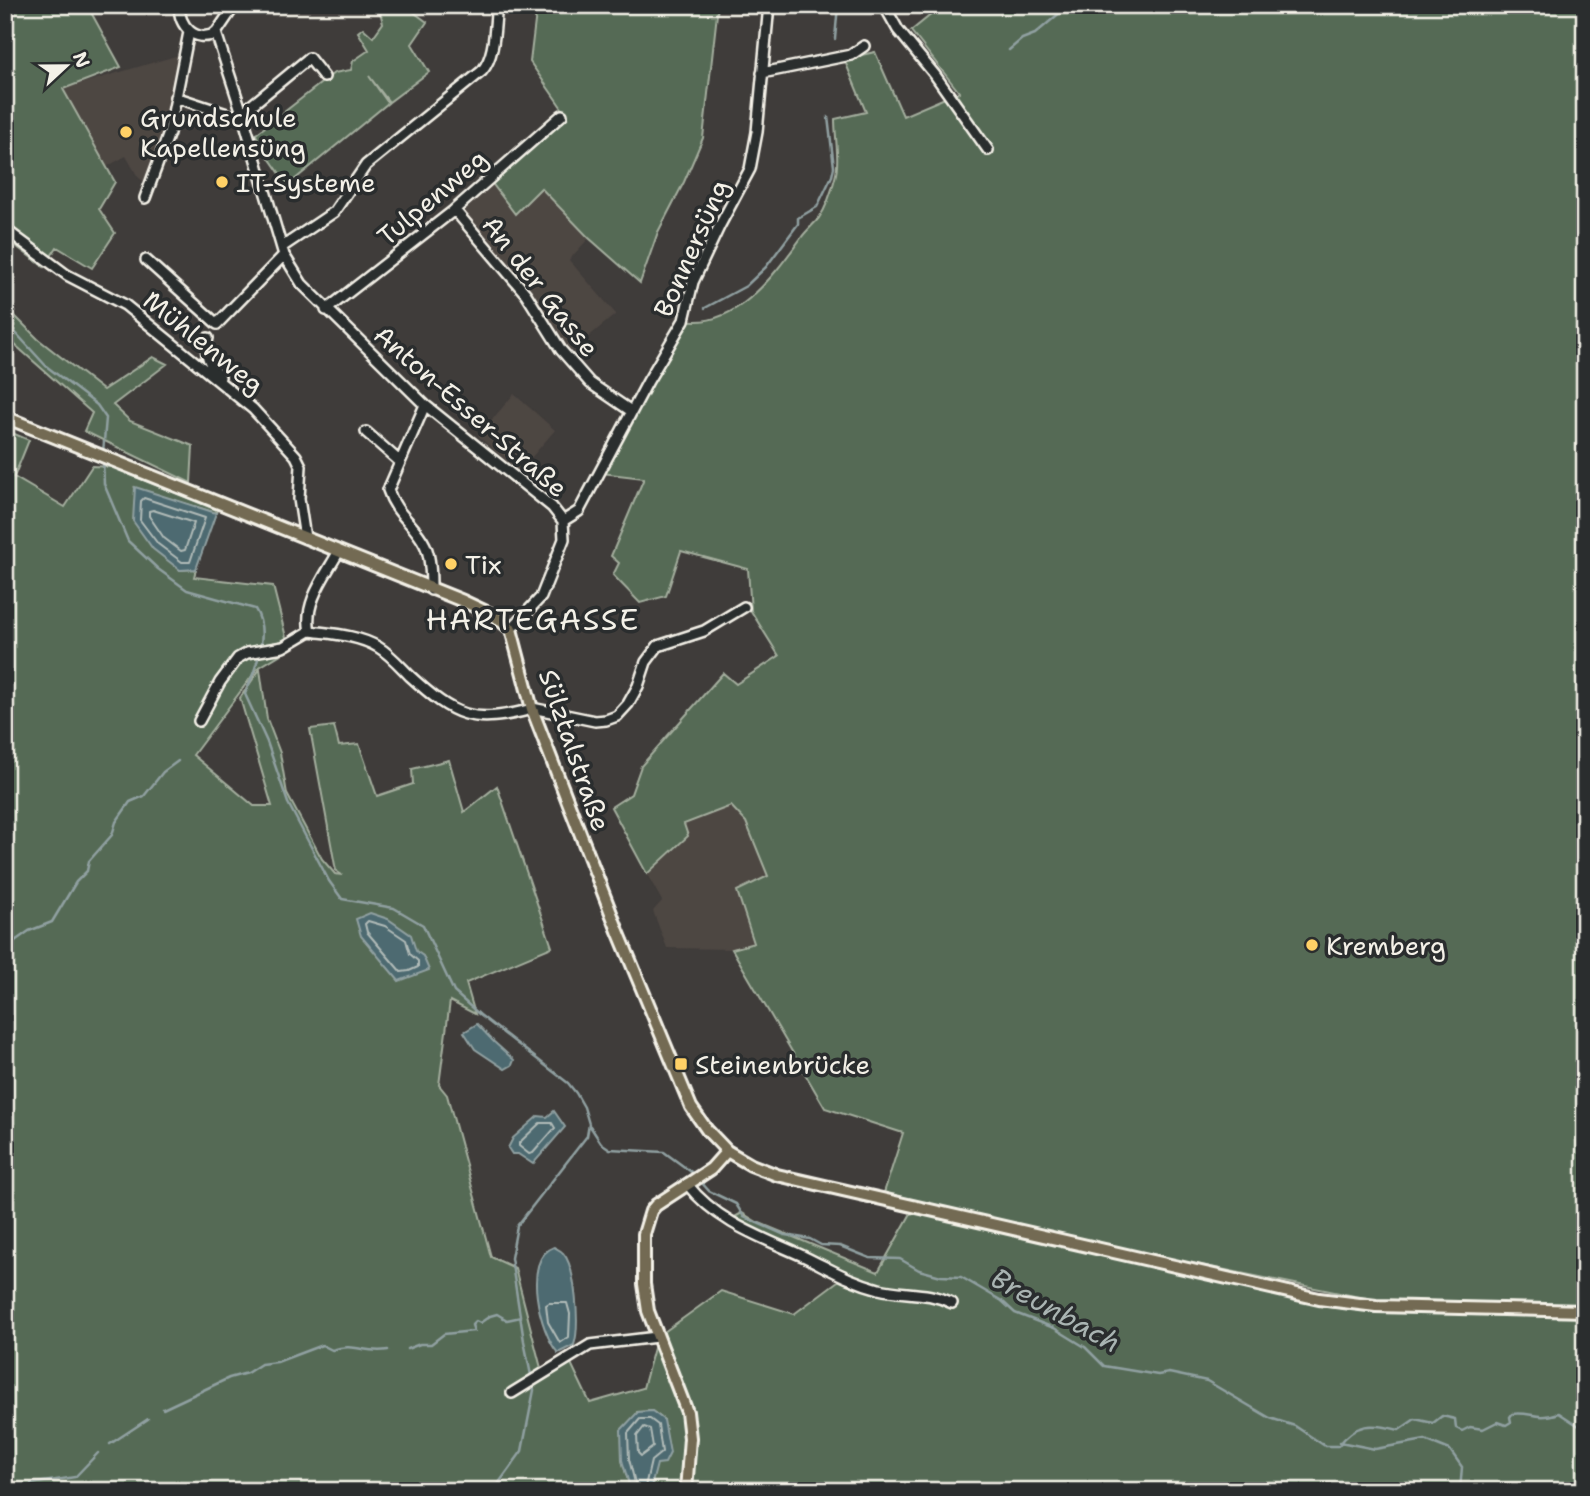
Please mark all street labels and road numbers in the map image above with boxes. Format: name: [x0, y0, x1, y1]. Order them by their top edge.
street label: Tulpenweg: [370, 141, 494, 253]
street label: Bonnersüng: [645, 174, 737, 322]
street label: An der Gasse: [475, 208, 607, 364]
street label: Mühlenweg: [136, 282, 272, 402]
street label: Anton-Esser-Straße: [367, 317, 575, 505]
street label: Sülztalstraße: [531, 665, 619, 835]

